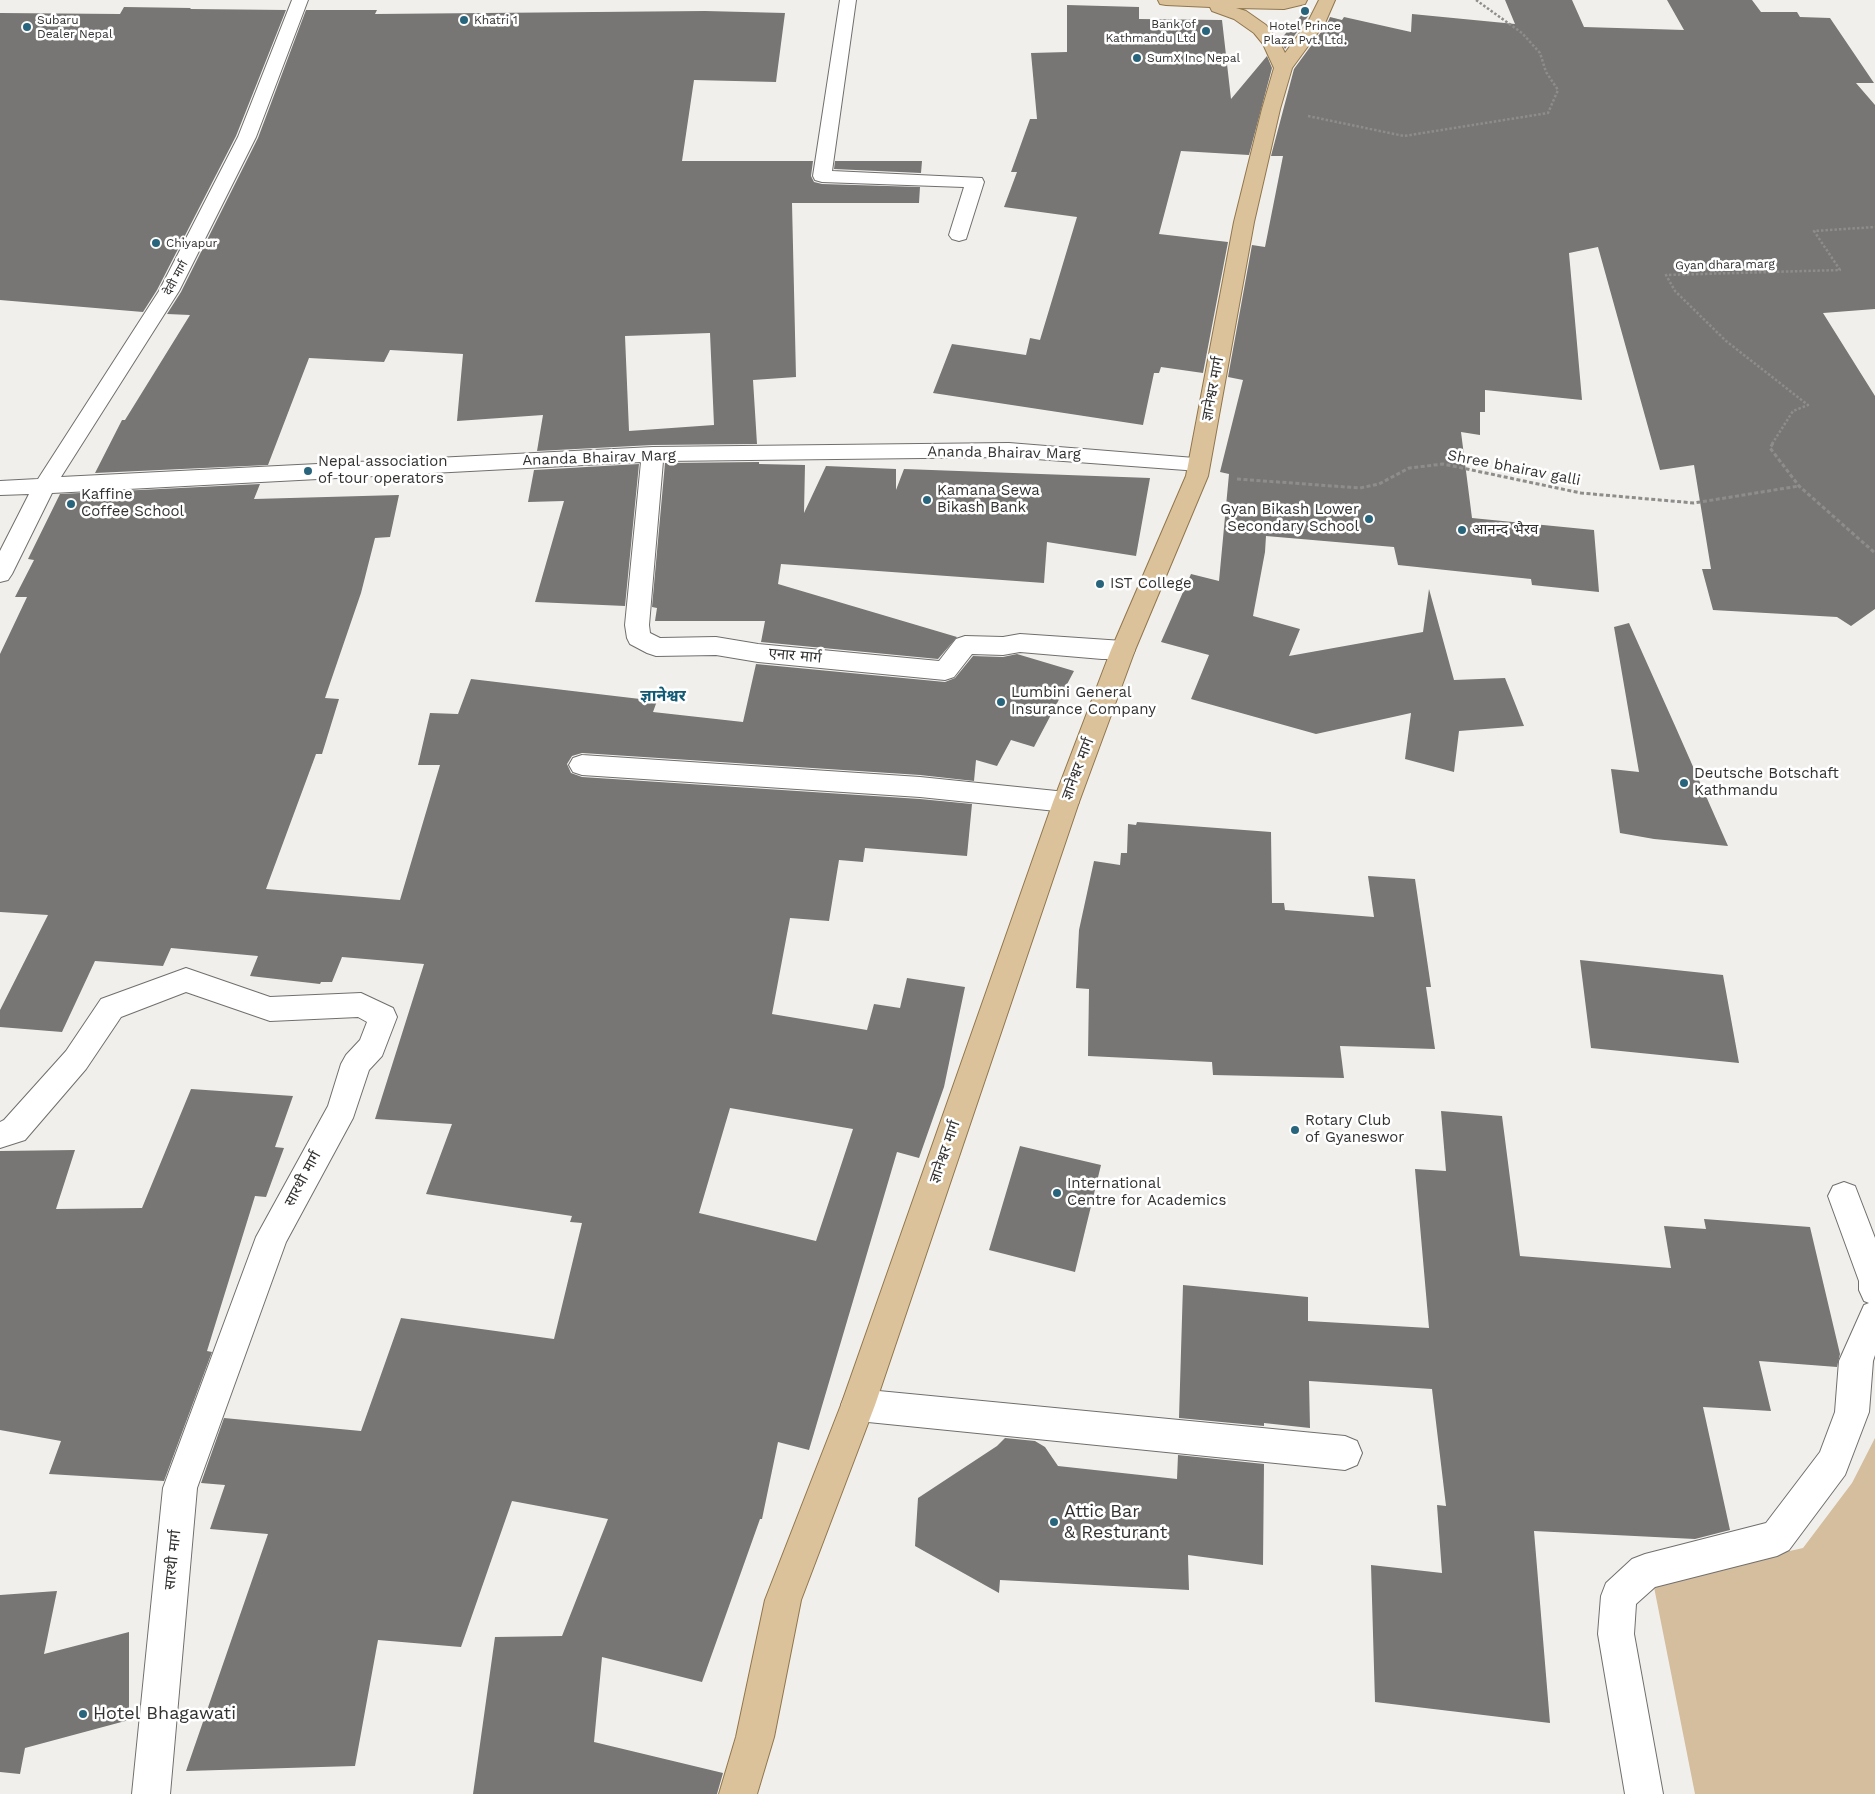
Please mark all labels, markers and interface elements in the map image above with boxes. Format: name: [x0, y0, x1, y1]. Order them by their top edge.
marker: Hotel Prince Plaza Pvt. Ltd.: [1299, 5, 1311, 17]
place label: Subaru Dealer Nepal: [37, 13, 113, 41]
place label: Khatri 1: [474, 13, 518, 27]
marker: Khatri 1: [458, 14, 470, 26]
place label: Bank of Kathmandu Ltd: [1105, 17, 1196, 45]
place label: Hotel Prince Plaza Pvt. Ltd.: [1263, 19, 1347, 47]
marker: Subaru Dealer Nepal: [21, 21, 33, 33]
marker: Bank of Kathmandu Ltd: [1200, 25, 1212, 37]
place label: SumX Inc Nepal: [1147, 51, 1240, 65]
marker: SumX Inc Nepal: [1131, 52, 1143, 64]
place label: Chiyapur: [166, 236, 218, 250]
marker: Chiyapur: [150, 237, 162, 249]
street label: Gyan dhara marg: [1675, 257, 1775, 273]
street label: देवी मार्ग: [161, 258, 191, 298]
street label: ज्ञानेश्वर मार्ग: [1198, 356, 1228, 422]
street label: Ananda Bhairav Marg: [927, 443, 1081, 463]
street label: Ananda Bhairav Marg: [522, 446, 676, 470]
street label: Shree bhairav galli: [1446, 446, 1582, 490]
place label: Nepal association of tour operators: [318, 453, 448, 488]
marker: Nepal association of tour operators: [302, 465, 314, 477]
place label: Kamana Sewa Bikash Bank: [937, 482, 1040, 517]
place label: Kaffine Coffee School: [81, 486, 184, 521]
marker: Kamana Sewa Bikash Bank: [921, 494, 933, 506]
marker: Kaffine Coffee School: [65, 498, 77, 510]
place label: Gyan Bikash Lower Secondary School: [1220, 501, 1359, 536]
marker: Gyan Bikash Lower Secondary School: [1363, 513, 1375, 525]
place label: आनन्द भैरव: [1472, 521, 1538, 539]
marker: आनन्द भैरव: [1456, 524, 1468, 536]
place label: IST College: [1110, 575, 1192, 593]
marker: IST College: [1094, 578, 1106, 590]
street label: एनार मार्ग: [768, 645, 822, 667]
place label: Lumbini General Insurance Company: [1011, 684, 1156, 719]
district label: ज्ञानेश्वर: [640, 686, 686, 706]
marker: Lumbini General Insurance Company: [995, 696, 1007, 708]
street label: ज्ञानेश्वर मार्ग: [1058, 736, 1098, 802]
place label: Deutsche Botschaft Kathmandu: [1694, 765, 1839, 800]
marker: Deutsche Botschaft Kathmandu: [1678, 777, 1690, 789]
place label: Rotary Club of Gyaneswor: [1305, 1112, 1404, 1147]
street label: ज्ञानेश्वर मार्ग: [926, 1118, 964, 1186]
marker: Rotary Club of Gyaneswor: [1289, 1124, 1301, 1136]
street label: सारथी मार्ग: [281, 1148, 325, 1210]
place label: International Centre for Academics: [1067, 1175, 1226, 1210]
marker: International Centre for Academics: [1051, 1187, 1063, 1199]
place label: Attic Bar & Resturant: [1064, 1501, 1167, 1544]
marker: Attic Bar & Resturant: [1048, 1516, 1060, 1528]
street label: सारथी मार्ग: [161, 1529, 185, 1591]
place label: Hotel Bhagawati: [93, 1703, 236, 1725]
marker: Hotel Bhagawati: [77, 1708, 89, 1720]

